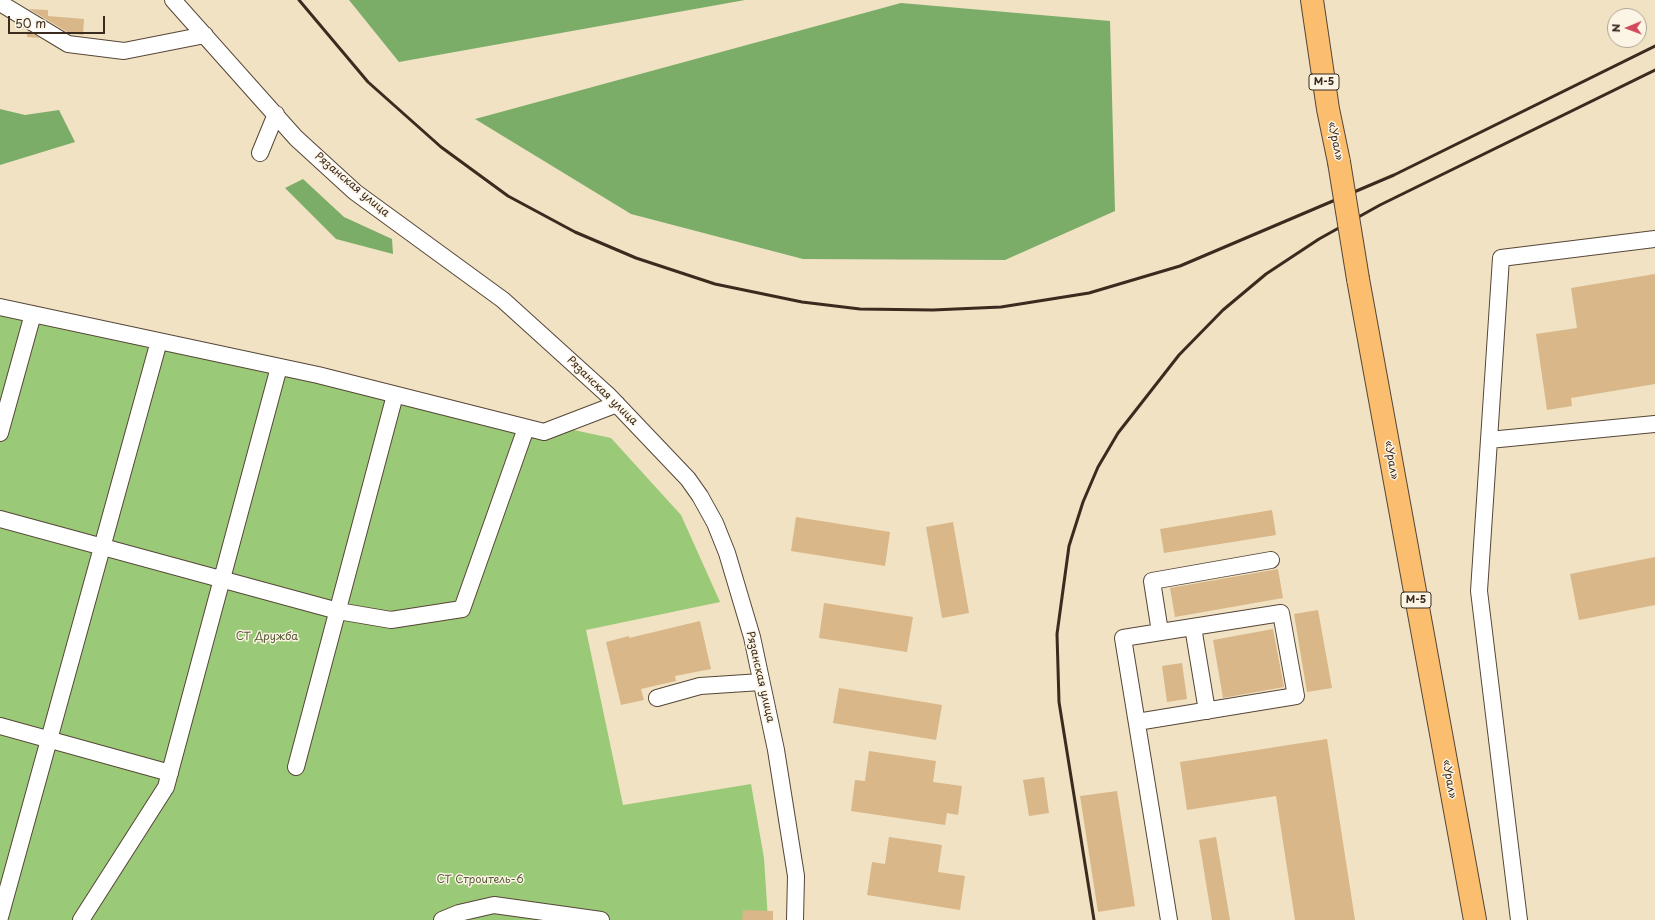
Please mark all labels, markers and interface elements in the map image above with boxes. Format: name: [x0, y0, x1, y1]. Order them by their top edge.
scale bar: [10, 8, 107, 34]
north arrow: [1607, 8, 1647, 48]
text: 50 m: [15, 14, 46, 32]
text: N: [1607, 24, 1624, 33]
road number: М-5: [1309, 74, 1339, 90]
street label: «Урал»: [1324, 120, 1346, 162]
street label: Рязанская улица: [312, 150, 392, 220]
street label: Рязанская улица: [564, 354, 640, 428]
street label: «Урал»: [1381, 440, 1401, 480]
road number: М-5: [1401, 592, 1431, 608]
park label: СТ Дружба: [236, 630, 298, 644]
street label: Рязанская улица: [743, 630, 777, 724]
street label: «Урал»: [1439, 759, 1459, 799]
park label: СТ Строитель-6: [436, 873, 524, 887]

